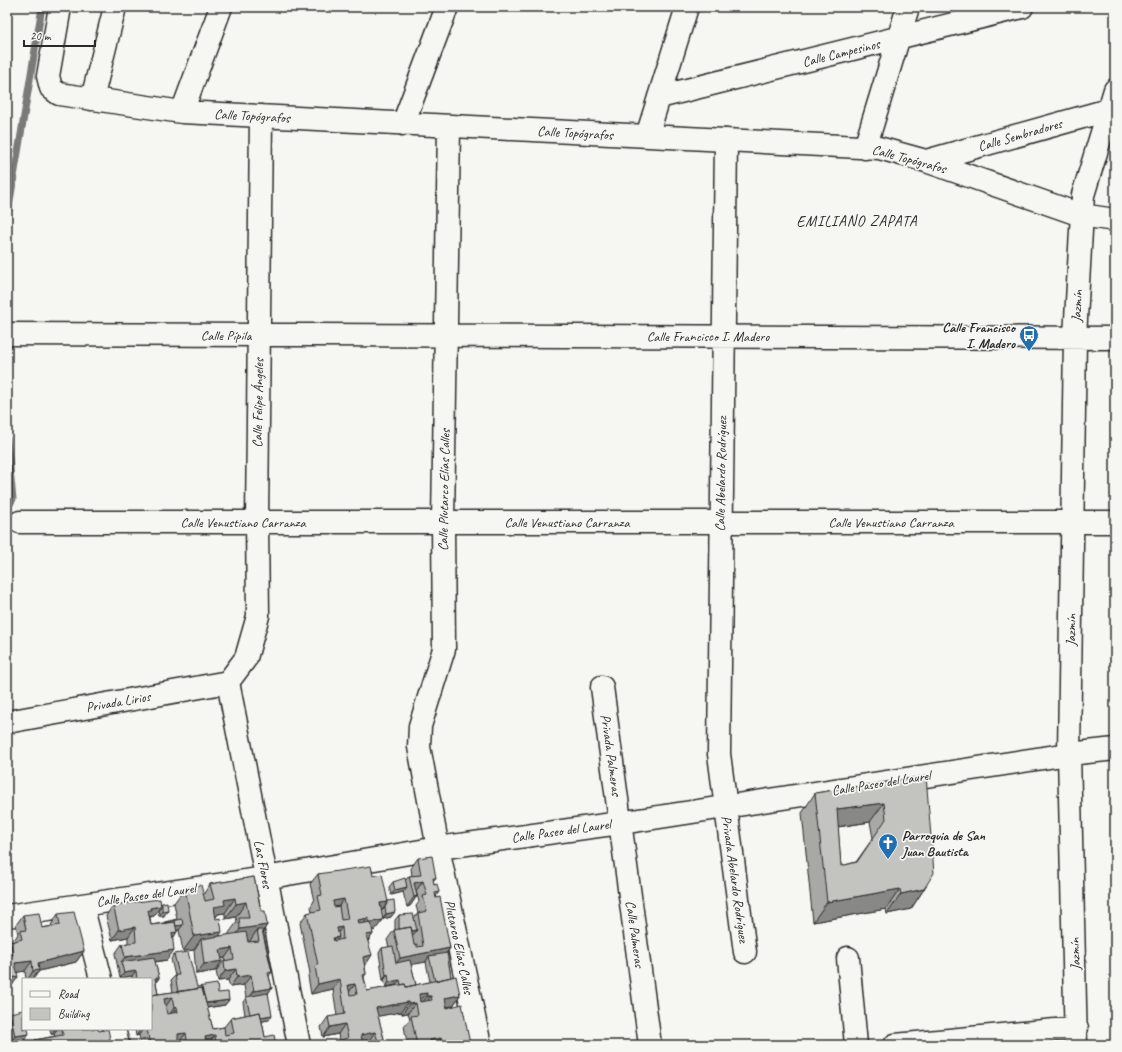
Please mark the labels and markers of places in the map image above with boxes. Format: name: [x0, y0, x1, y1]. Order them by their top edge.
place label: Calle Francisco I. Madero: [942, 319, 1017, 352]
bus stop icon: Calle Francisco I. Madero: [1018, 324, 1040, 352]
place label: Parroquia de San Juan Bautista: [901, 827, 985, 860]
church icon: Parroquia de San Juan Bautista: [877, 832, 899, 860]

